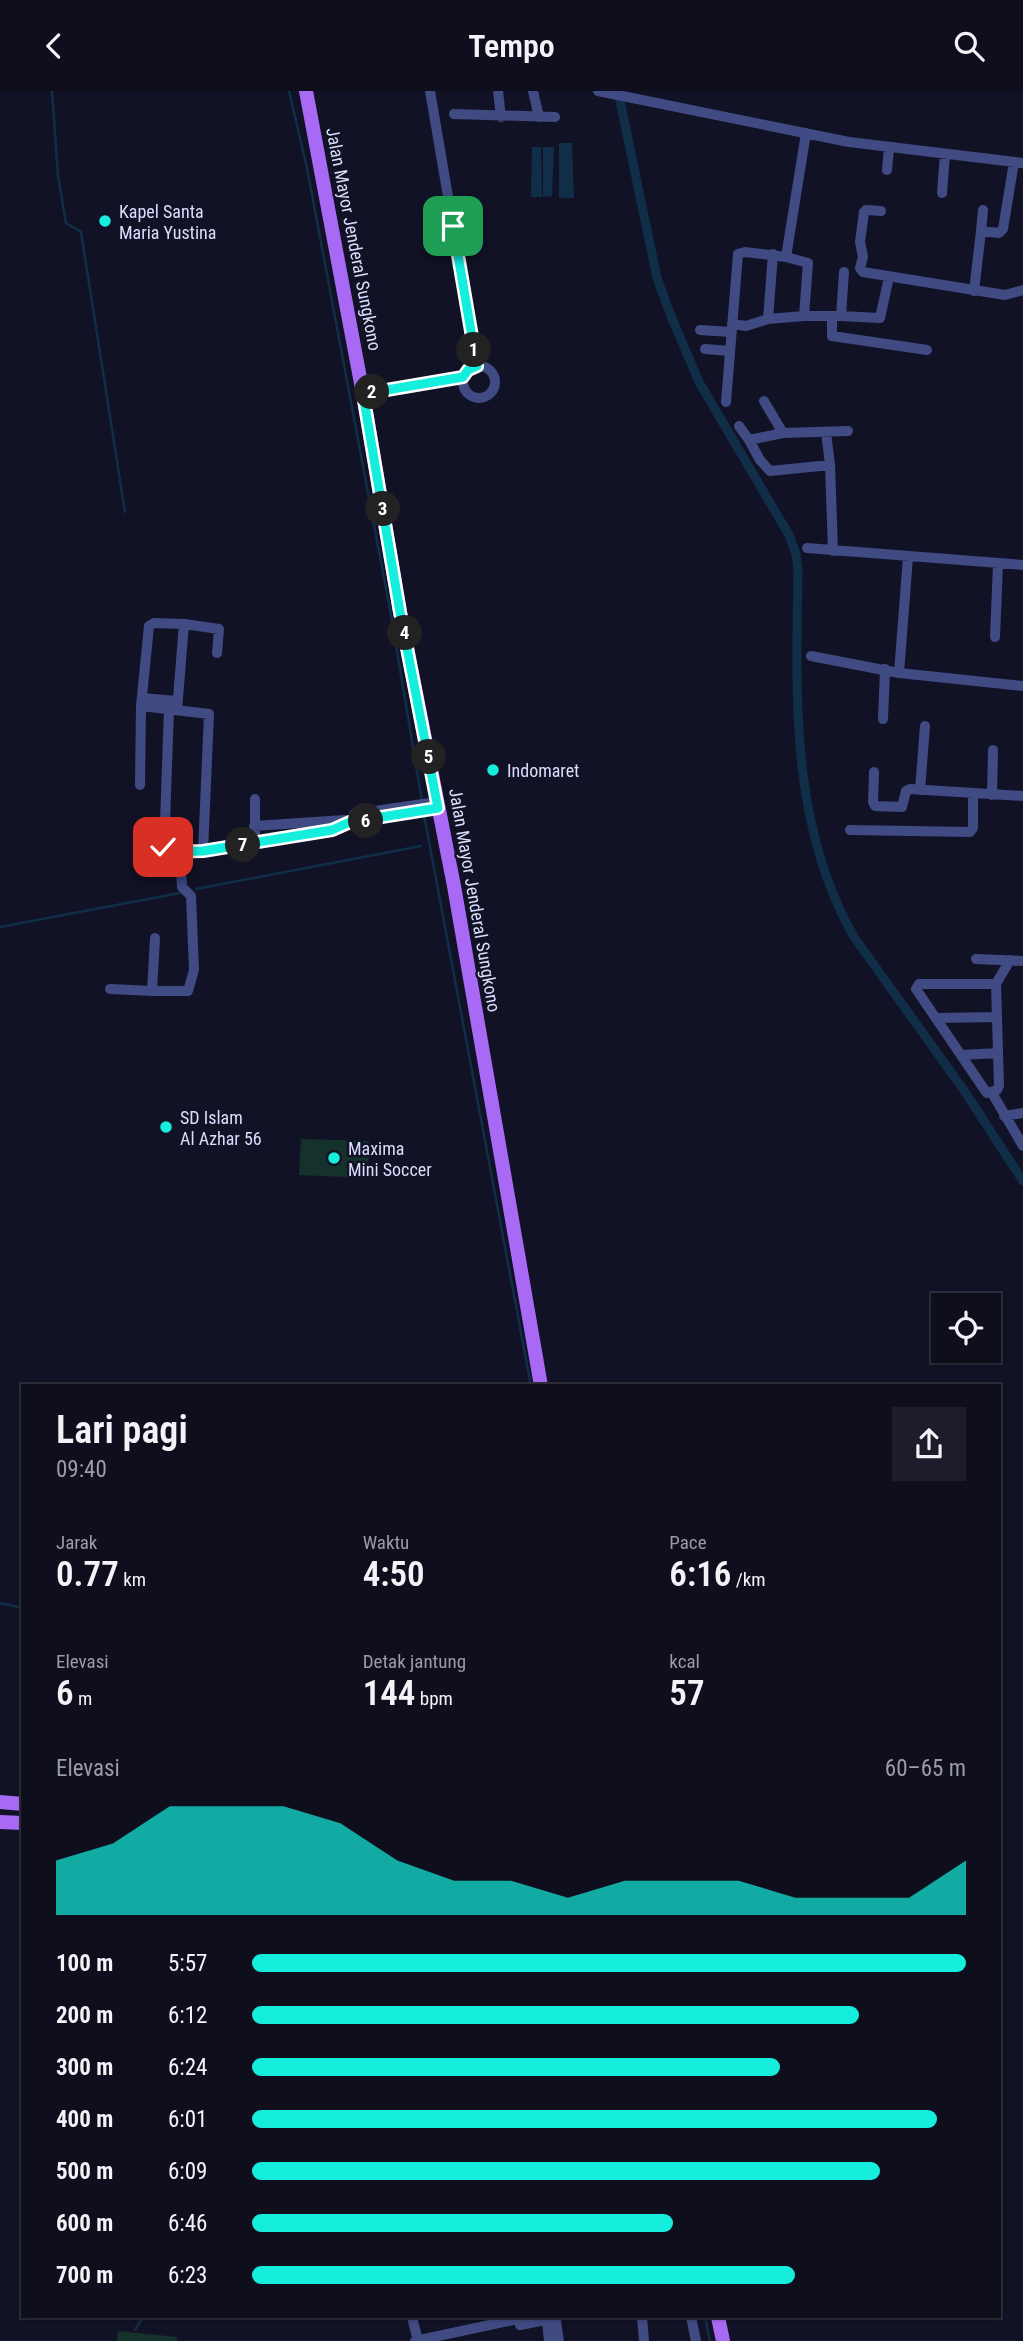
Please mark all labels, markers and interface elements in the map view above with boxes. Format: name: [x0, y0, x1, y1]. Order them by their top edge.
icon: back: [35, 27, 73, 65]
text: Tempo: [468, 27, 555, 65]
icon: search: [950, 27, 988, 65]
street label: Jalan Mayor Jenderal Sungkono: [322, 126, 386, 352]
pin: [423, 196, 483, 256]
place label: Kapel Santa Maria Yustina: [119, 201, 216, 243]
icon: arrive: [434, 207, 472, 245]
marker: Kapel Santa Maria Yustina: [97, 213, 113, 229]
pin: 1: [456, 333, 491, 367]
text: 1: [469, 338, 478, 361]
pin: 2: [354, 375, 390, 409]
text: 2: [367, 380, 376, 403]
pin: 3: [366, 491, 400, 527]
text: 3: [378, 497, 387, 520]
pin: 4: [388, 615, 422, 651]
text: 4: [400, 621, 409, 644]
pin: 5: [412, 739, 446, 775]
text: 5: [424, 745, 433, 768]
place label: Indomaret: [507, 760, 579, 781]
marker: Indomaret: [485, 762, 501, 778]
street label: Jalan Mayor Jenderal Sungkono: [445, 786, 505, 1014]
pin: 6: [348, 803, 384, 839]
text: 6: [361, 809, 370, 832]
pin: [133, 817, 193, 877]
pin: 7: [226, 827, 260, 863]
icon: check: [144, 828, 182, 866]
text: 7: [238, 833, 247, 856]
place label: SD Islam Al Azhar 56: [180, 1107, 262, 1149]
marker: SD Islam Al Azhar 56: [158, 1119, 174, 1135]
place label: Maxima Mini Soccer: [348, 1138, 432, 1180]
marker: Maxima Mini Soccer: [326, 1150, 342, 1166]
map controls: [931, 1293, 1001, 1363]
button: locate: [931, 1293, 1001, 1363]
button: share: [892, 1407, 966, 1481]
text: Lari pagi: [56, 1408, 188, 1452]
text: 09:40: [56, 1456, 107, 1483]
text: Jarak: [56, 1531, 97, 1554]
text: Waktu: [363, 1531, 409, 1554]
text: Pace: [669, 1531, 707, 1554]
text: 0.77: [56, 1554, 119, 1595]
text: 4:50: [363, 1554, 425, 1595]
text: 6:16: [669, 1554, 731, 1595]
text: km: [119, 1568, 146, 1591]
text: /km: [731, 1568, 766, 1591]
text: Elevasi: [56, 1650, 109, 1673]
text: Detak jantung: [363, 1650, 466, 1673]
text: kcal: [669, 1650, 700, 1673]
text: 6: [56, 1673, 74, 1714]
text: 144: [363, 1673, 415, 1714]
text: 57: [669, 1673, 705, 1714]
text: m: [74, 1687, 92, 1710]
text: bpm: [415, 1687, 453, 1710]
text: Elevasi: [56, 1755, 120, 1782]
text: 60–65 m: [885, 1755, 966, 1782]
text: 100 m: [56, 1950, 113, 1977]
text: 5:57: [168, 1950, 207, 1977]
text: 200 m: [56, 2002, 113, 2029]
text: 6:12: [168, 2002, 207, 2029]
text: 300 m: [56, 2054, 113, 2081]
text: 6:24: [168, 2054, 207, 2081]
text: 400 m: [56, 2106, 113, 2133]
text: 6:01: [168, 2106, 207, 2133]
text: 500 m: [56, 2158, 113, 2185]
text: 6:09: [168, 2158, 207, 2185]
text: 600 m: [56, 2210, 113, 2237]
text: 6:46: [168, 2210, 207, 2237]
text: 700 m: [56, 2262, 113, 2289]
text: 6:23: [168, 2262, 207, 2289]

